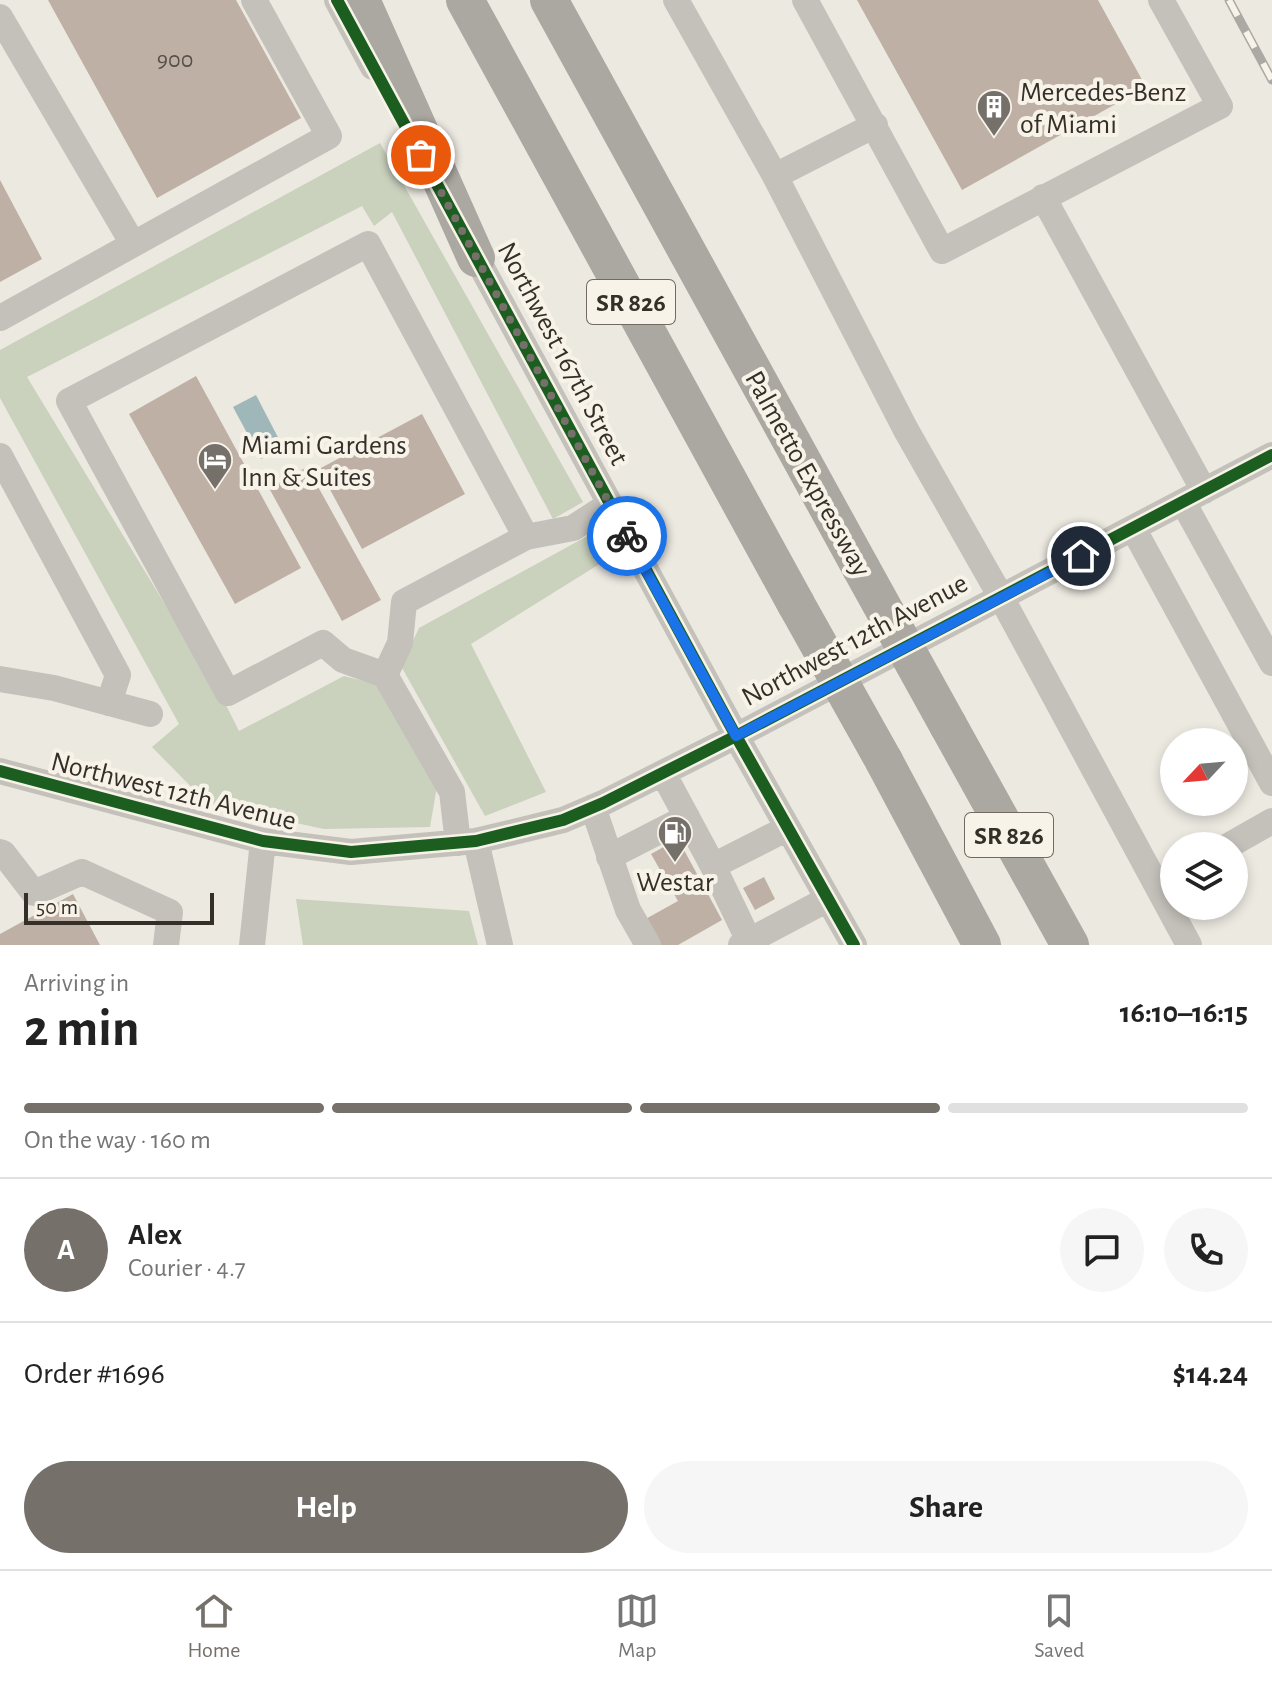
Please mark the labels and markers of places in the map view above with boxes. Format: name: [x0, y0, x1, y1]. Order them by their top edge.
place label: Mercedes-Benz of Miami: [1020, 79, 1186, 139]
building icon: Mercedes-Benz of Miami: [975, 88, 1013, 138]
pin: [387, 121, 455, 189]
place label: Miami Gardens Inn & Suites: [241, 432, 407, 492]
hotel icon: Miami Gardens Inn & Suites: [196, 441, 234, 491]
pin: [1047, 522, 1115, 590]
fuel station icon: Westar: [656, 814, 694, 864]
place label: Westar: [636, 869, 714, 897]

